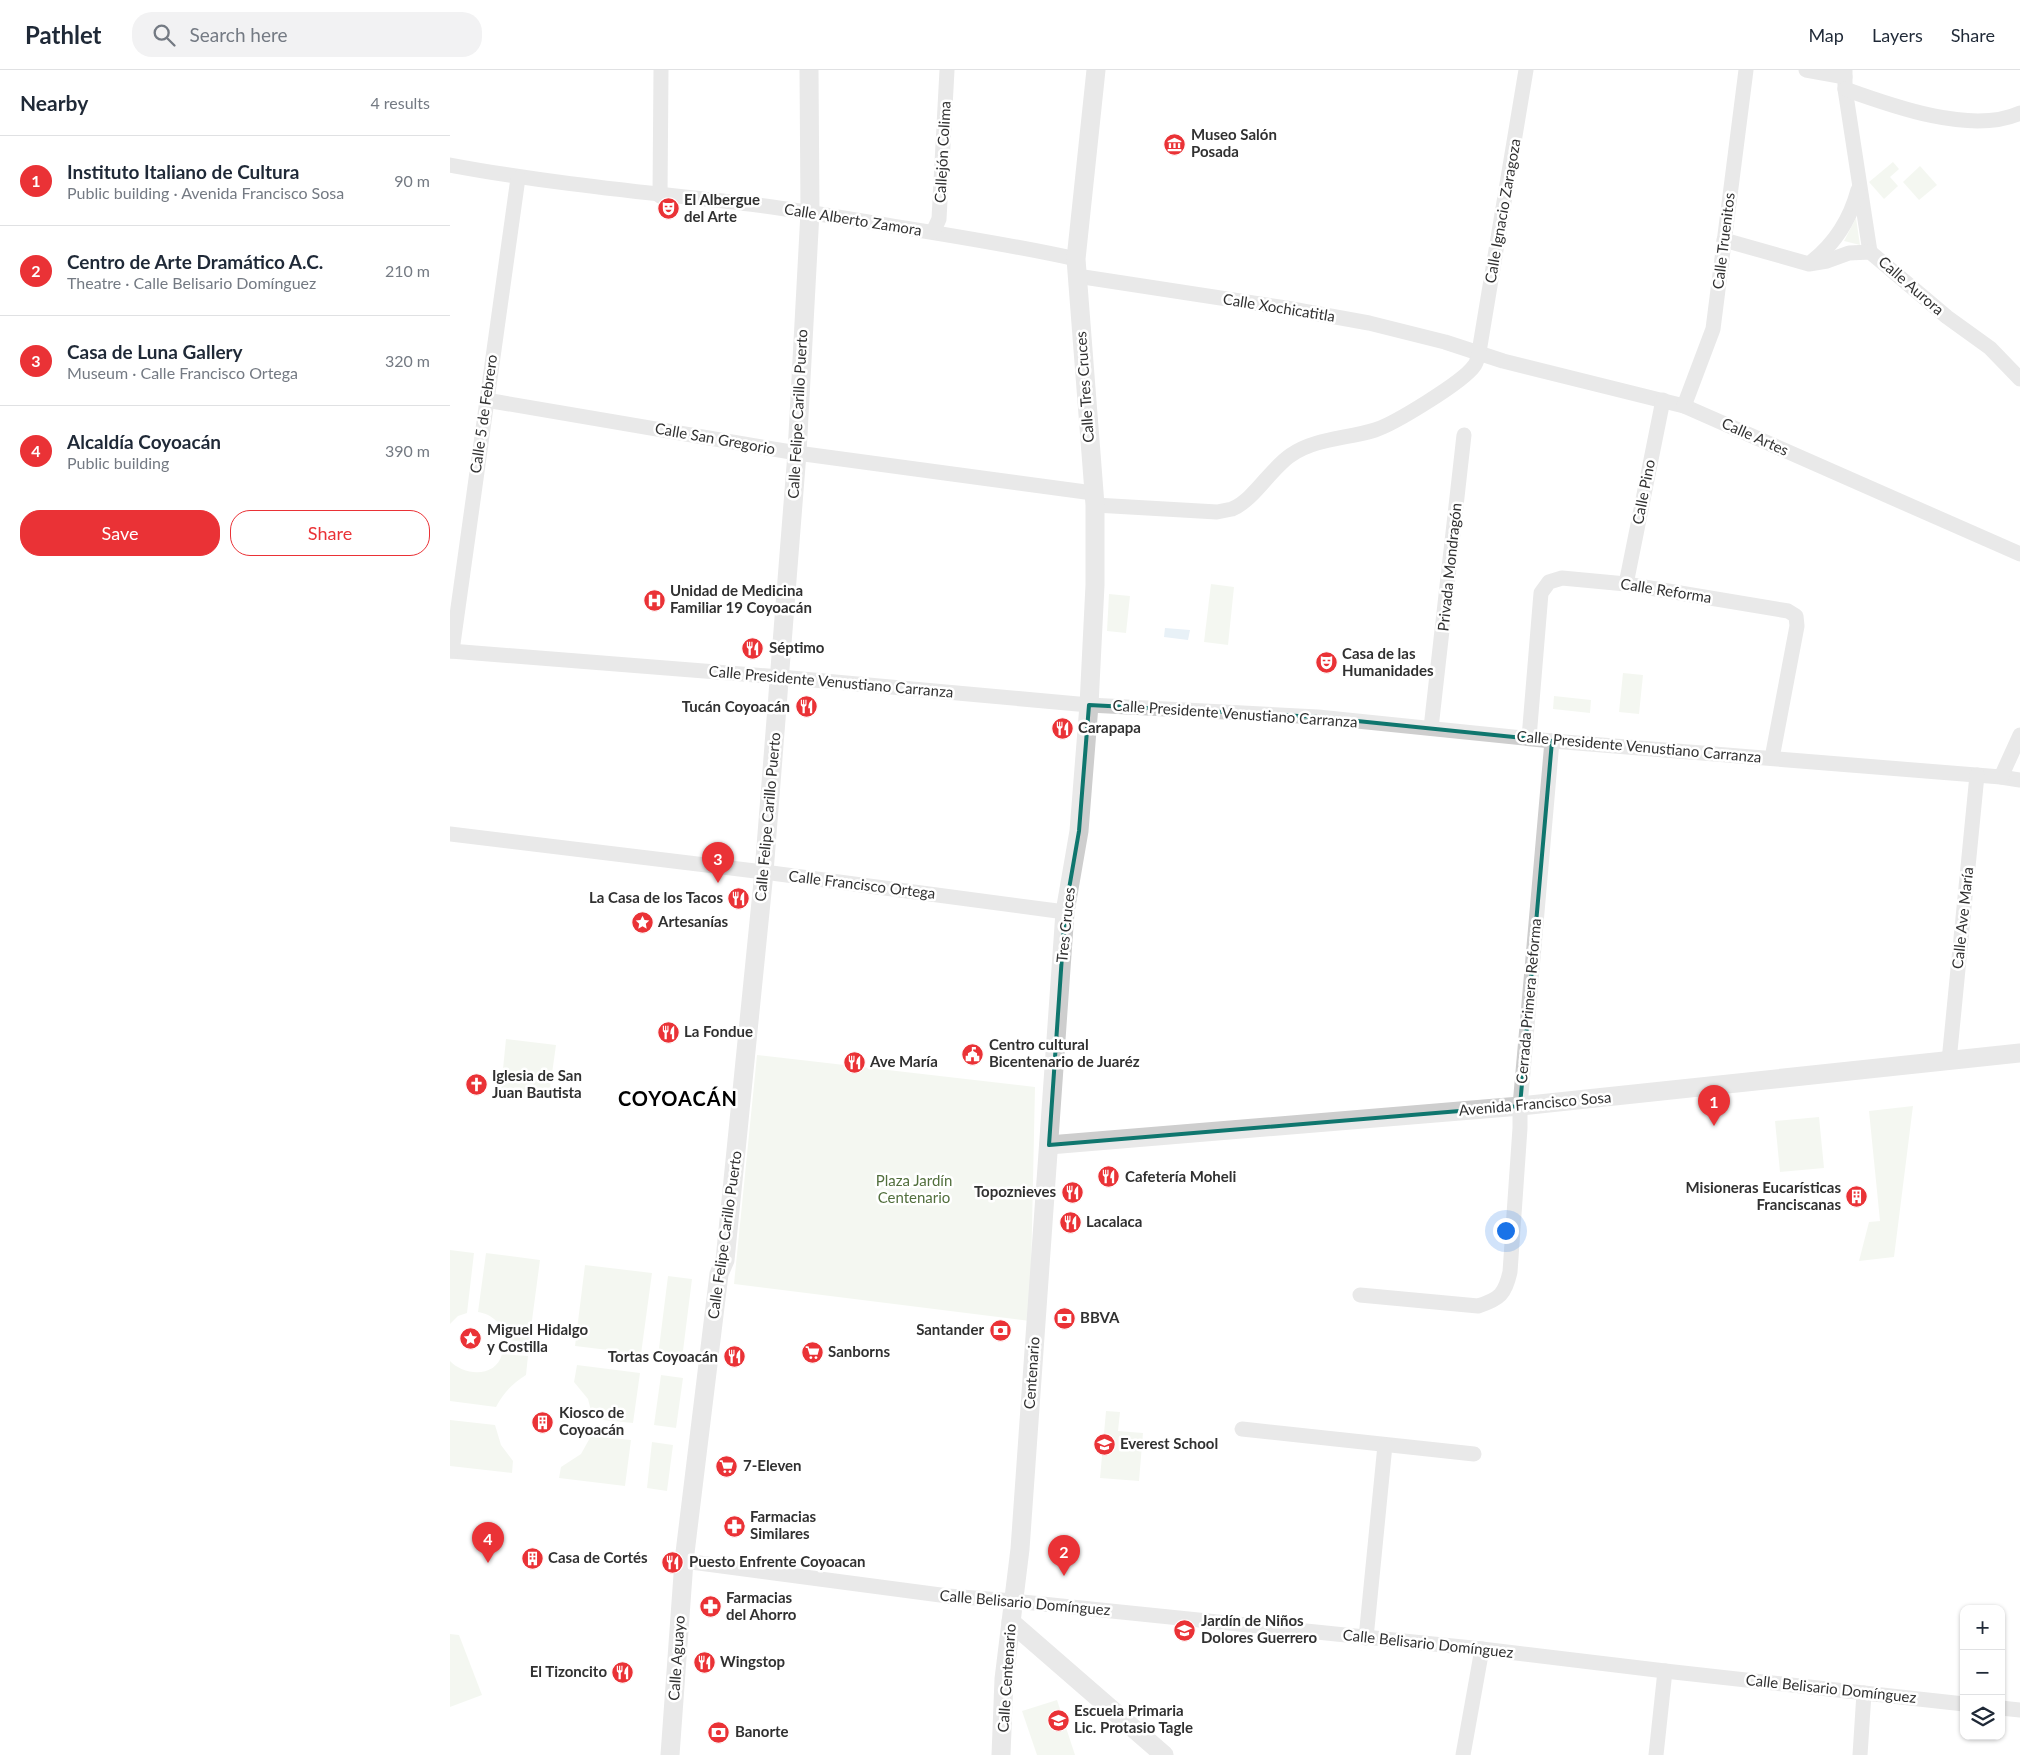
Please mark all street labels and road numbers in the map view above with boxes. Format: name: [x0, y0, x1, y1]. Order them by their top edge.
street label: Callejón Colima: [930, 100, 954, 203]
street label: Calle Ignacio Zaragoza: [1480, 137, 1524, 285]
street label: Calle Truenitos: [1708, 192, 1738, 290]
street label: Calle Alberto Zamora: [783, 199, 923, 239]
street label: Calle Aurora: [1875, 252, 1948, 318]
street label: Calle Xochicatitla: [1222, 289, 1336, 325]
street label: Calle Felipe Carillo Puerto: [784, 329, 810, 499]
street label: Calle Tres Cruces: [1071, 331, 1097, 443]
street label: Calle 5 de Febrero: [466, 353, 500, 474]
street label: Calle Artes: [1719, 413, 1792, 459]
street label: Calle San Gregorio: [654, 419, 777, 457]
street label: Calle Pino: [1628, 458, 1658, 526]
street label: Privada Mondragón: [1433, 502, 1465, 632]
street label: Calle Reforma: [1619, 574, 1713, 606]
street label: Calle Presidente Venustiano Carranza: [708, 661, 954, 701]
street label: Calle Presidente Venustiano Carranza: [1112, 695, 1358, 731]
street label: Calle Presidente Venustiano Carranza: [1516, 726, 1762, 766]
street label: Calle Felipe Carillo Puerto: [751, 732, 783, 902]
street label: Calle Francisco Ortega: [788, 866, 937, 902]
street label: Calle Ave María: [1948, 866, 1976, 970]
street label: Tres Cruces: [1052, 886, 1078, 964]
street label: Cerrada Primera Reforma: [1512, 917, 1544, 1084]
street label: Avenida Francisco Sosa: [1458, 1087, 1612, 1119]
street label: Calle Felipe Carillo Puerto: [703, 1150, 745, 1320]
street label: Centenario: [1019, 1336, 1043, 1410]
street label: Calle Belisario Domínguez: [939, 1586, 1111, 1618]
street label: Calle Aguayo: [664, 1615, 688, 1701]
street label: Calle Centenario: [993, 1623, 1019, 1733]
street label: Calle Belisario Domínguez: [1342, 1625, 1514, 1661]
street label: Calle Belisario Domínguez: [1745, 1670, 1917, 1706]

